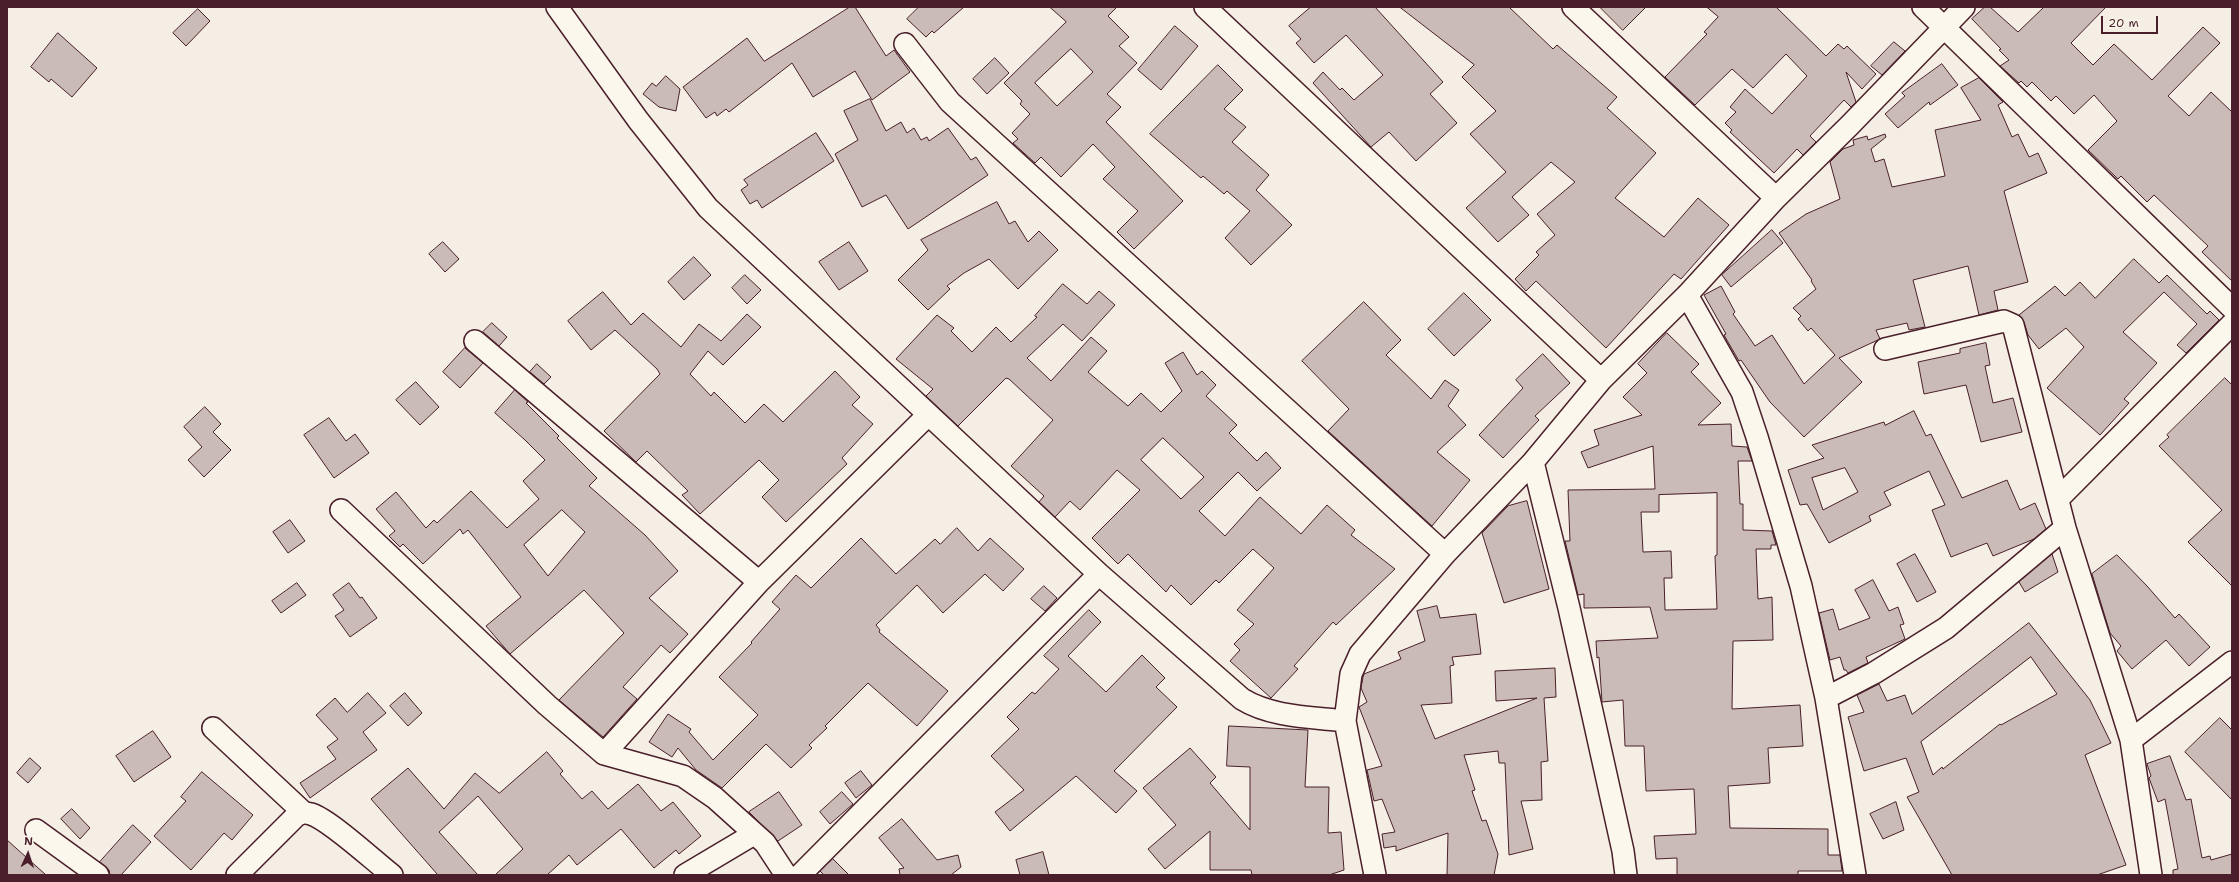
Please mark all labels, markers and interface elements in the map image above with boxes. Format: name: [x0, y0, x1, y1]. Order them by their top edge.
scale bar: [2103, 8, 2160, 34]
text: 20 m: [2108, 15, 2139, 31]
north arrow: [8, 834, 48, 874]
text: N: [24, 834, 33, 849]

